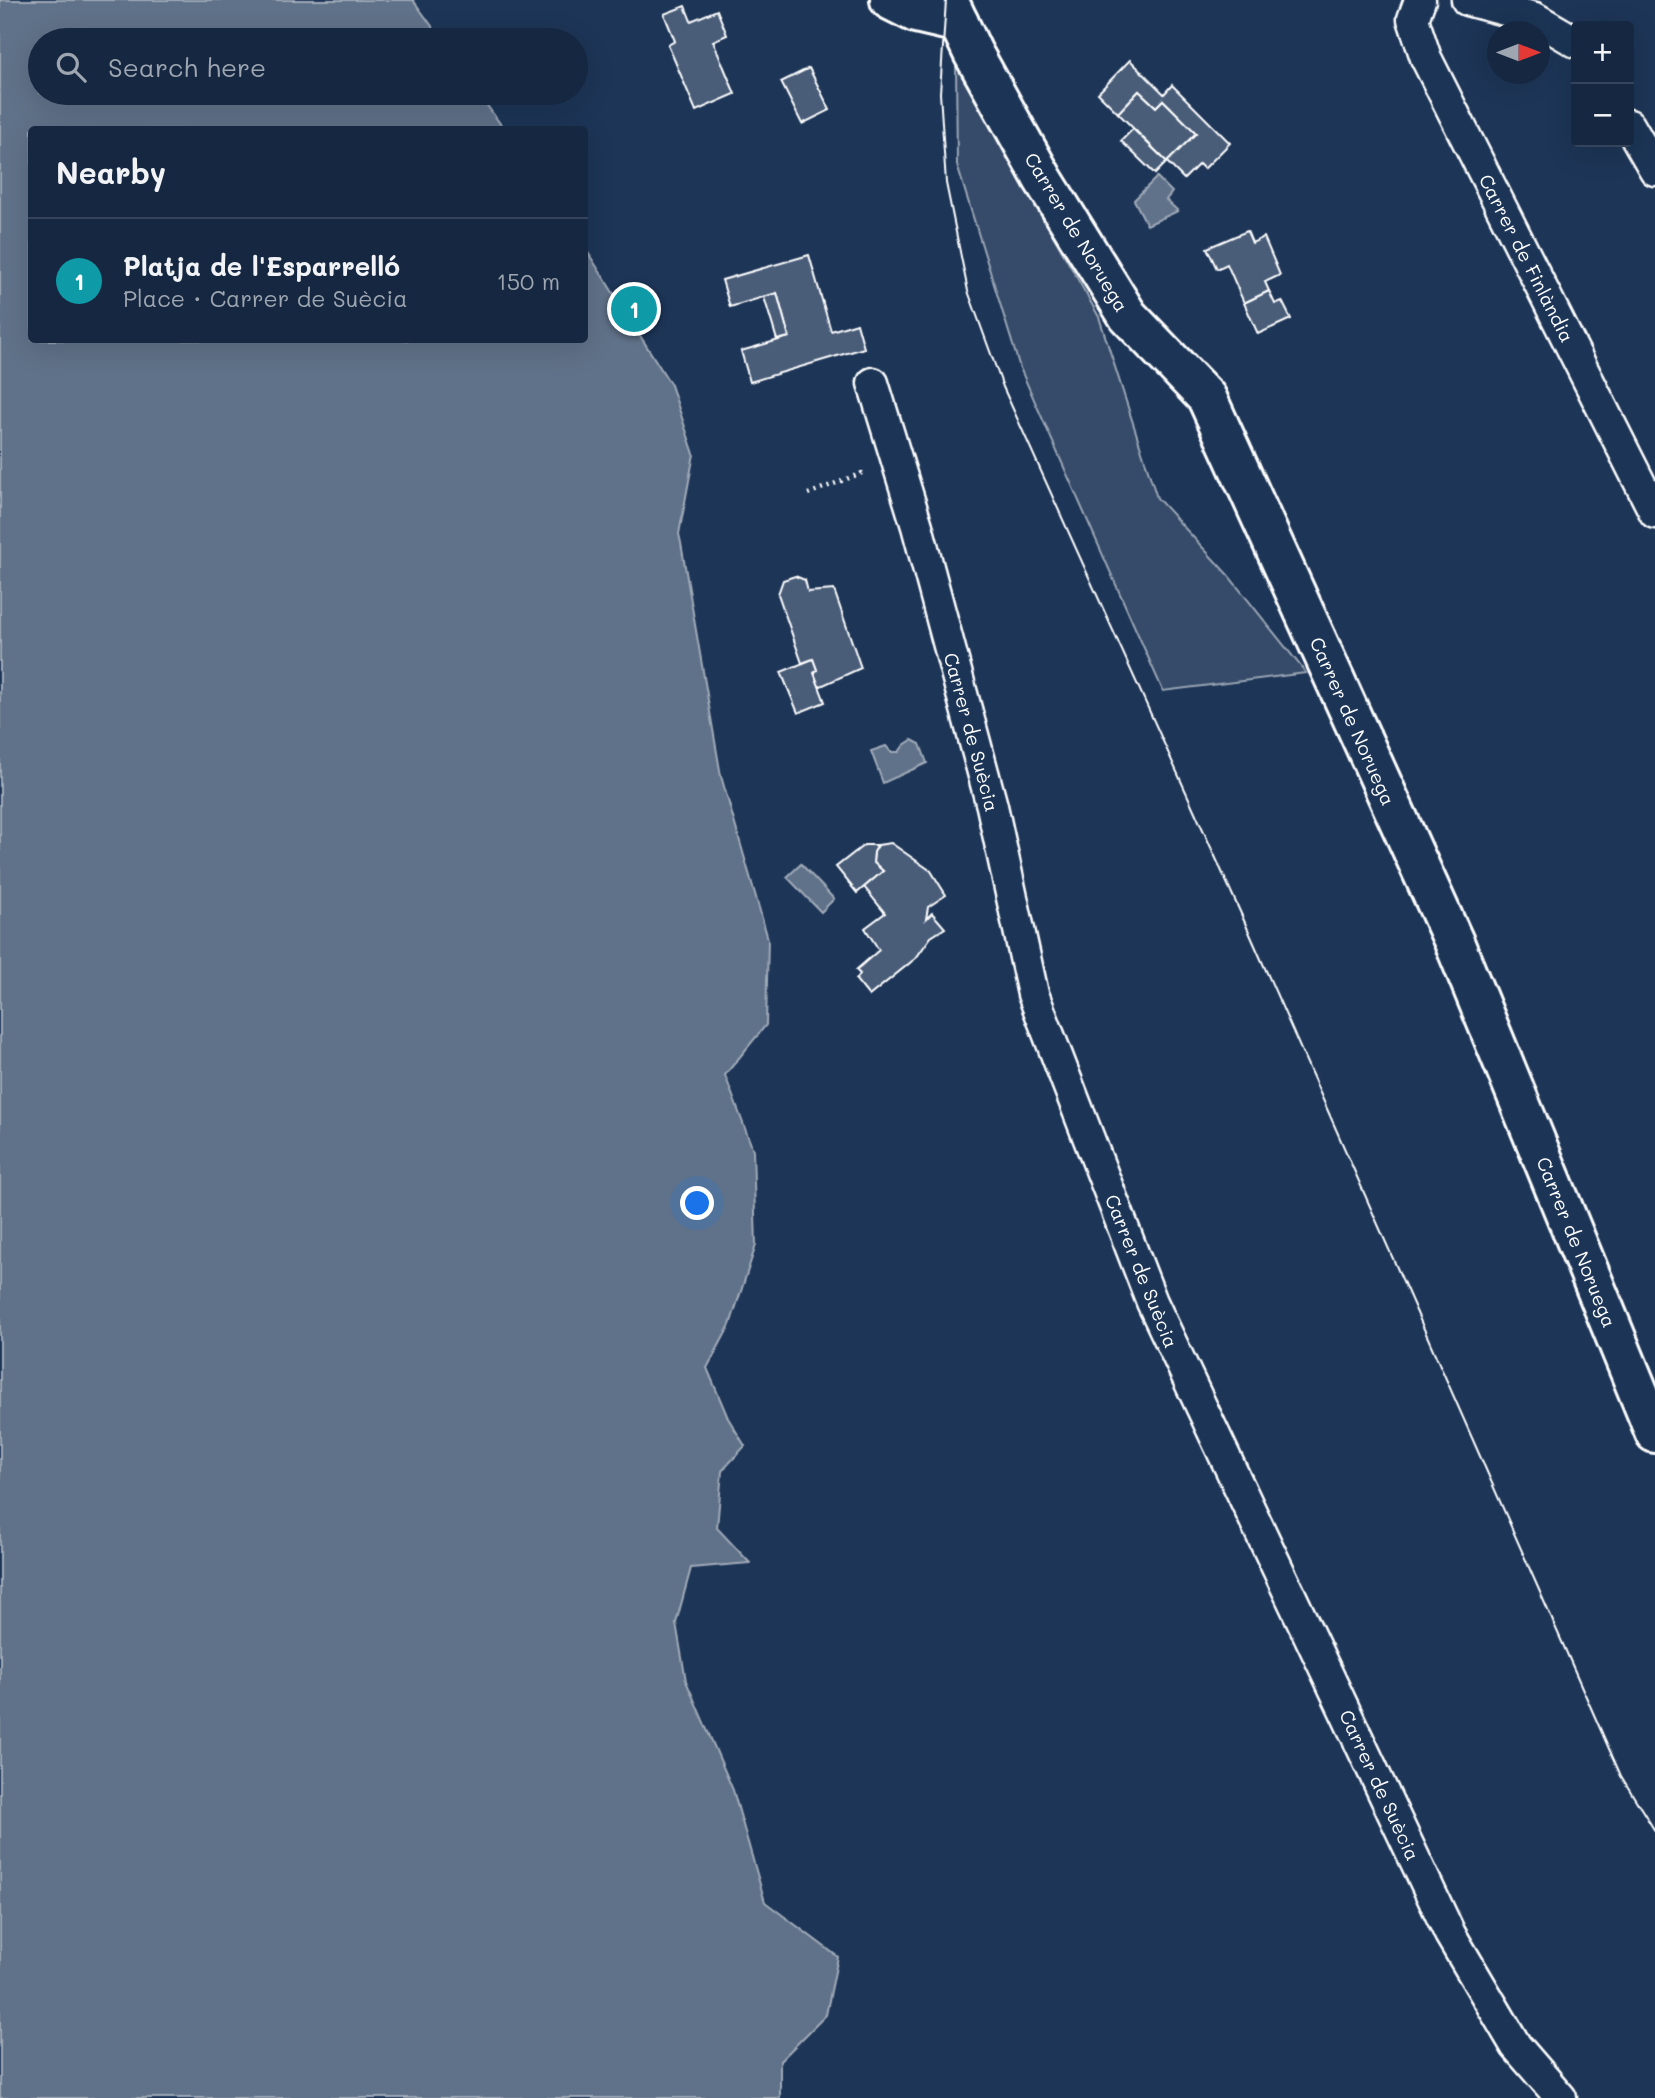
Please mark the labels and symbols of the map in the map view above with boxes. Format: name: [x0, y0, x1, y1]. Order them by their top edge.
north arrow: [1487, 21, 1550, 84]
street label: Carrer de Noruega: [1020, 148, 1134, 316]
street label: Carrer de Finlàndia: [1474, 170, 1580, 346]
pin: 1: [611, 283, 657, 335]
street label: Carrer de Noruega: [1305, 633, 1401, 809]
street label: Carrer de Suècia: [939, 650, 1005, 814]
street label: Carrer de Noruega: [1531, 1153, 1623, 1331]
your location: [680, 1186, 714, 1220]
street label: Carrer de Suècia: [1100, 1191, 1184, 1351]
street label: Carrer de Suècia: [1334, 1706, 1426, 1864]

